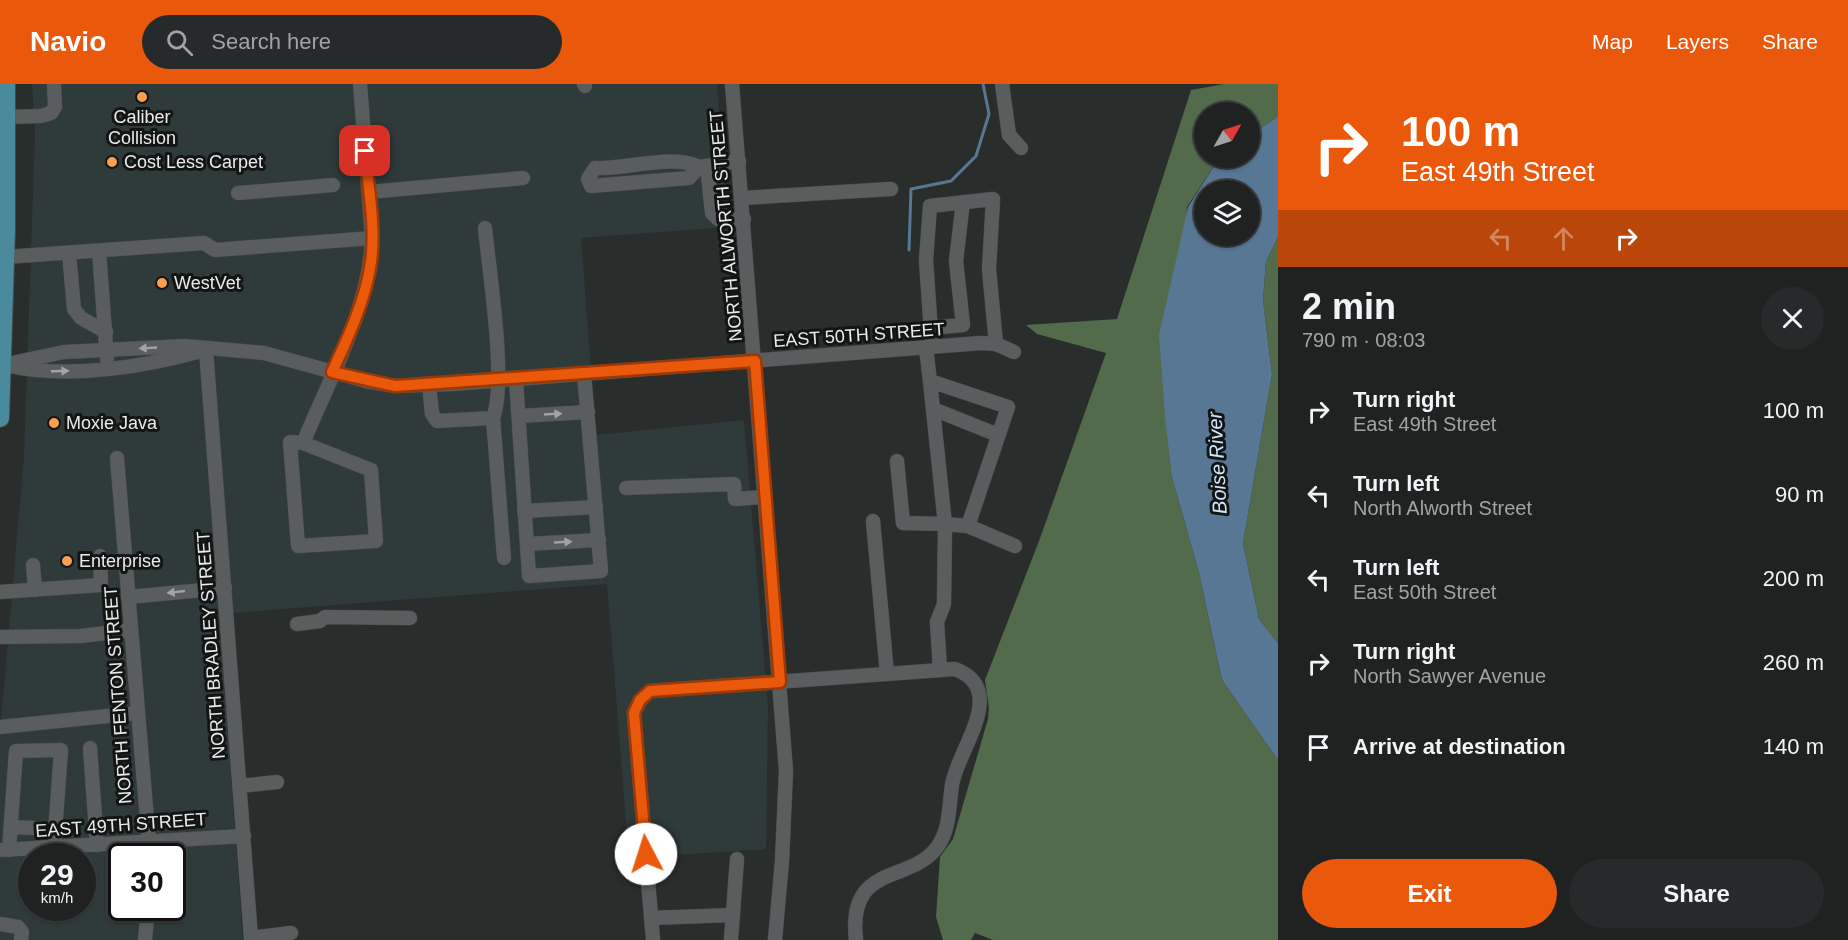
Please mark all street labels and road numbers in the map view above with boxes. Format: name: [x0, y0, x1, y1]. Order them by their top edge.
street label: NORTH ALWORTH STREET: [706, 110, 746, 342]
street label: EAST 50TH STREET: [773, 319, 945, 351]
street label: NORTH BRADLEY STREET: [193, 530, 229, 760]
street label: NORTH FENTON STREET: [100, 585, 136, 805]
street label: EAST 49TH STREET: [35, 809, 207, 841]

